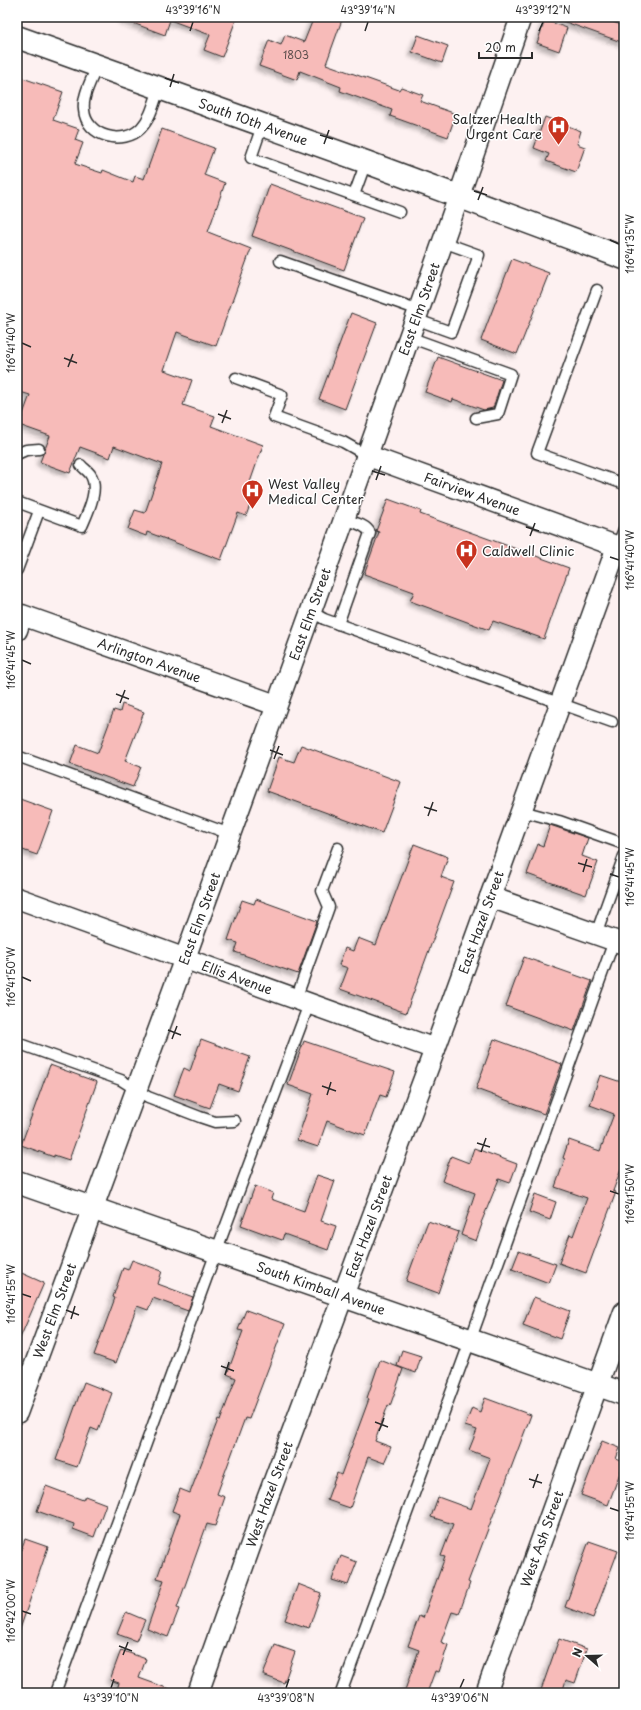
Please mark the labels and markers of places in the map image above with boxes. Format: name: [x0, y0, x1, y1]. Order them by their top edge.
place label: Saltzer Health Urgent Care: [452, 109, 542, 143]
hospital icon: Saltzer Health Urgent Care: [545, 113, 571, 146]
place label: West Valley Medical Center: [268, 474, 364, 508]
hospital icon: West Valley Medical Center: [239, 478, 265, 511]
hospital icon: Caldwell Clinic: [454, 538, 480, 571]
place label: Caldwell Clinic: [482, 541, 575, 560]

